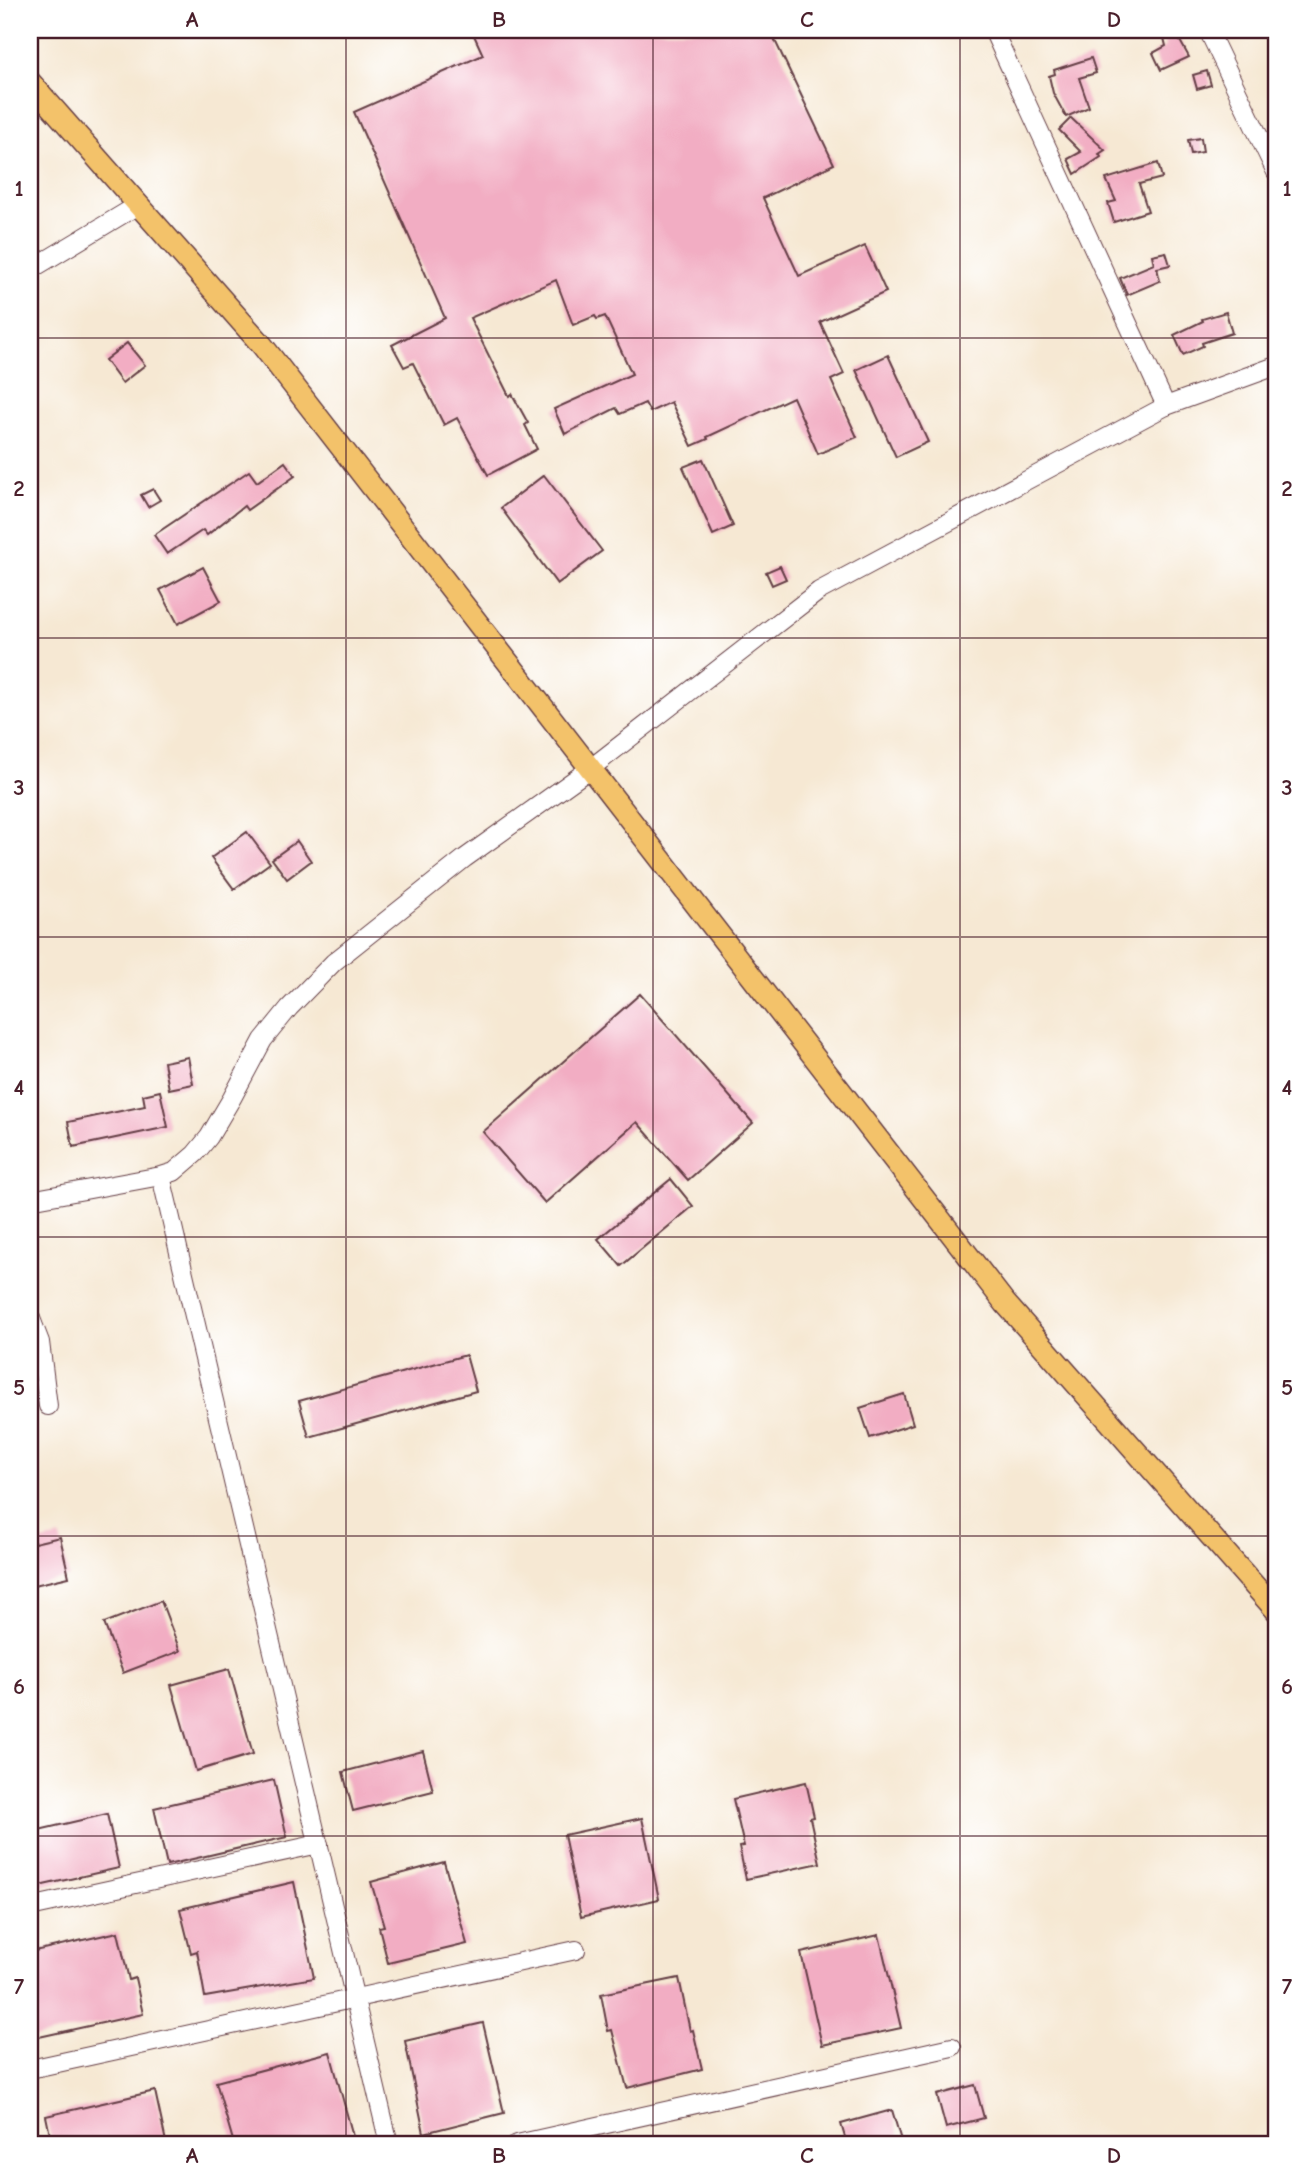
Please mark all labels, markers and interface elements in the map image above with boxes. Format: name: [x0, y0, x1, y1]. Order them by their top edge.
text: A: [186, 6, 199, 33]
text: B: [492, 6, 506, 33]
text: C: [800, 6, 814, 33]
text: D: [1107, 6, 1121, 33]
text: 1: [14, 175, 24, 202]
text: 1: [1282, 175, 1292, 202]
text: 2: [13, 475, 25, 502]
text: 2: [1281, 475, 1293, 502]
text: 3: [13, 774, 25, 801]
text: 3: [1281, 774, 1293, 801]
text: 4: [14, 1074, 25, 1101]
text: 4: [1282, 1074, 1293, 1101]
text: 5: [13, 1374, 25, 1401]
text: 5: [1281, 1374, 1293, 1401]
text: 6: [13, 1673, 25, 1700]
text: 6: [1281, 1673, 1293, 1700]
text: 7: [14, 1973, 25, 2000]
text: 7: [1282, 1973, 1293, 2000]
text: A: [186, 2142, 199, 2169]
text: B: [492, 2142, 506, 2169]
text: C: [800, 2142, 814, 2169]
text: D: [1107, 2142, 1121, 2169]

